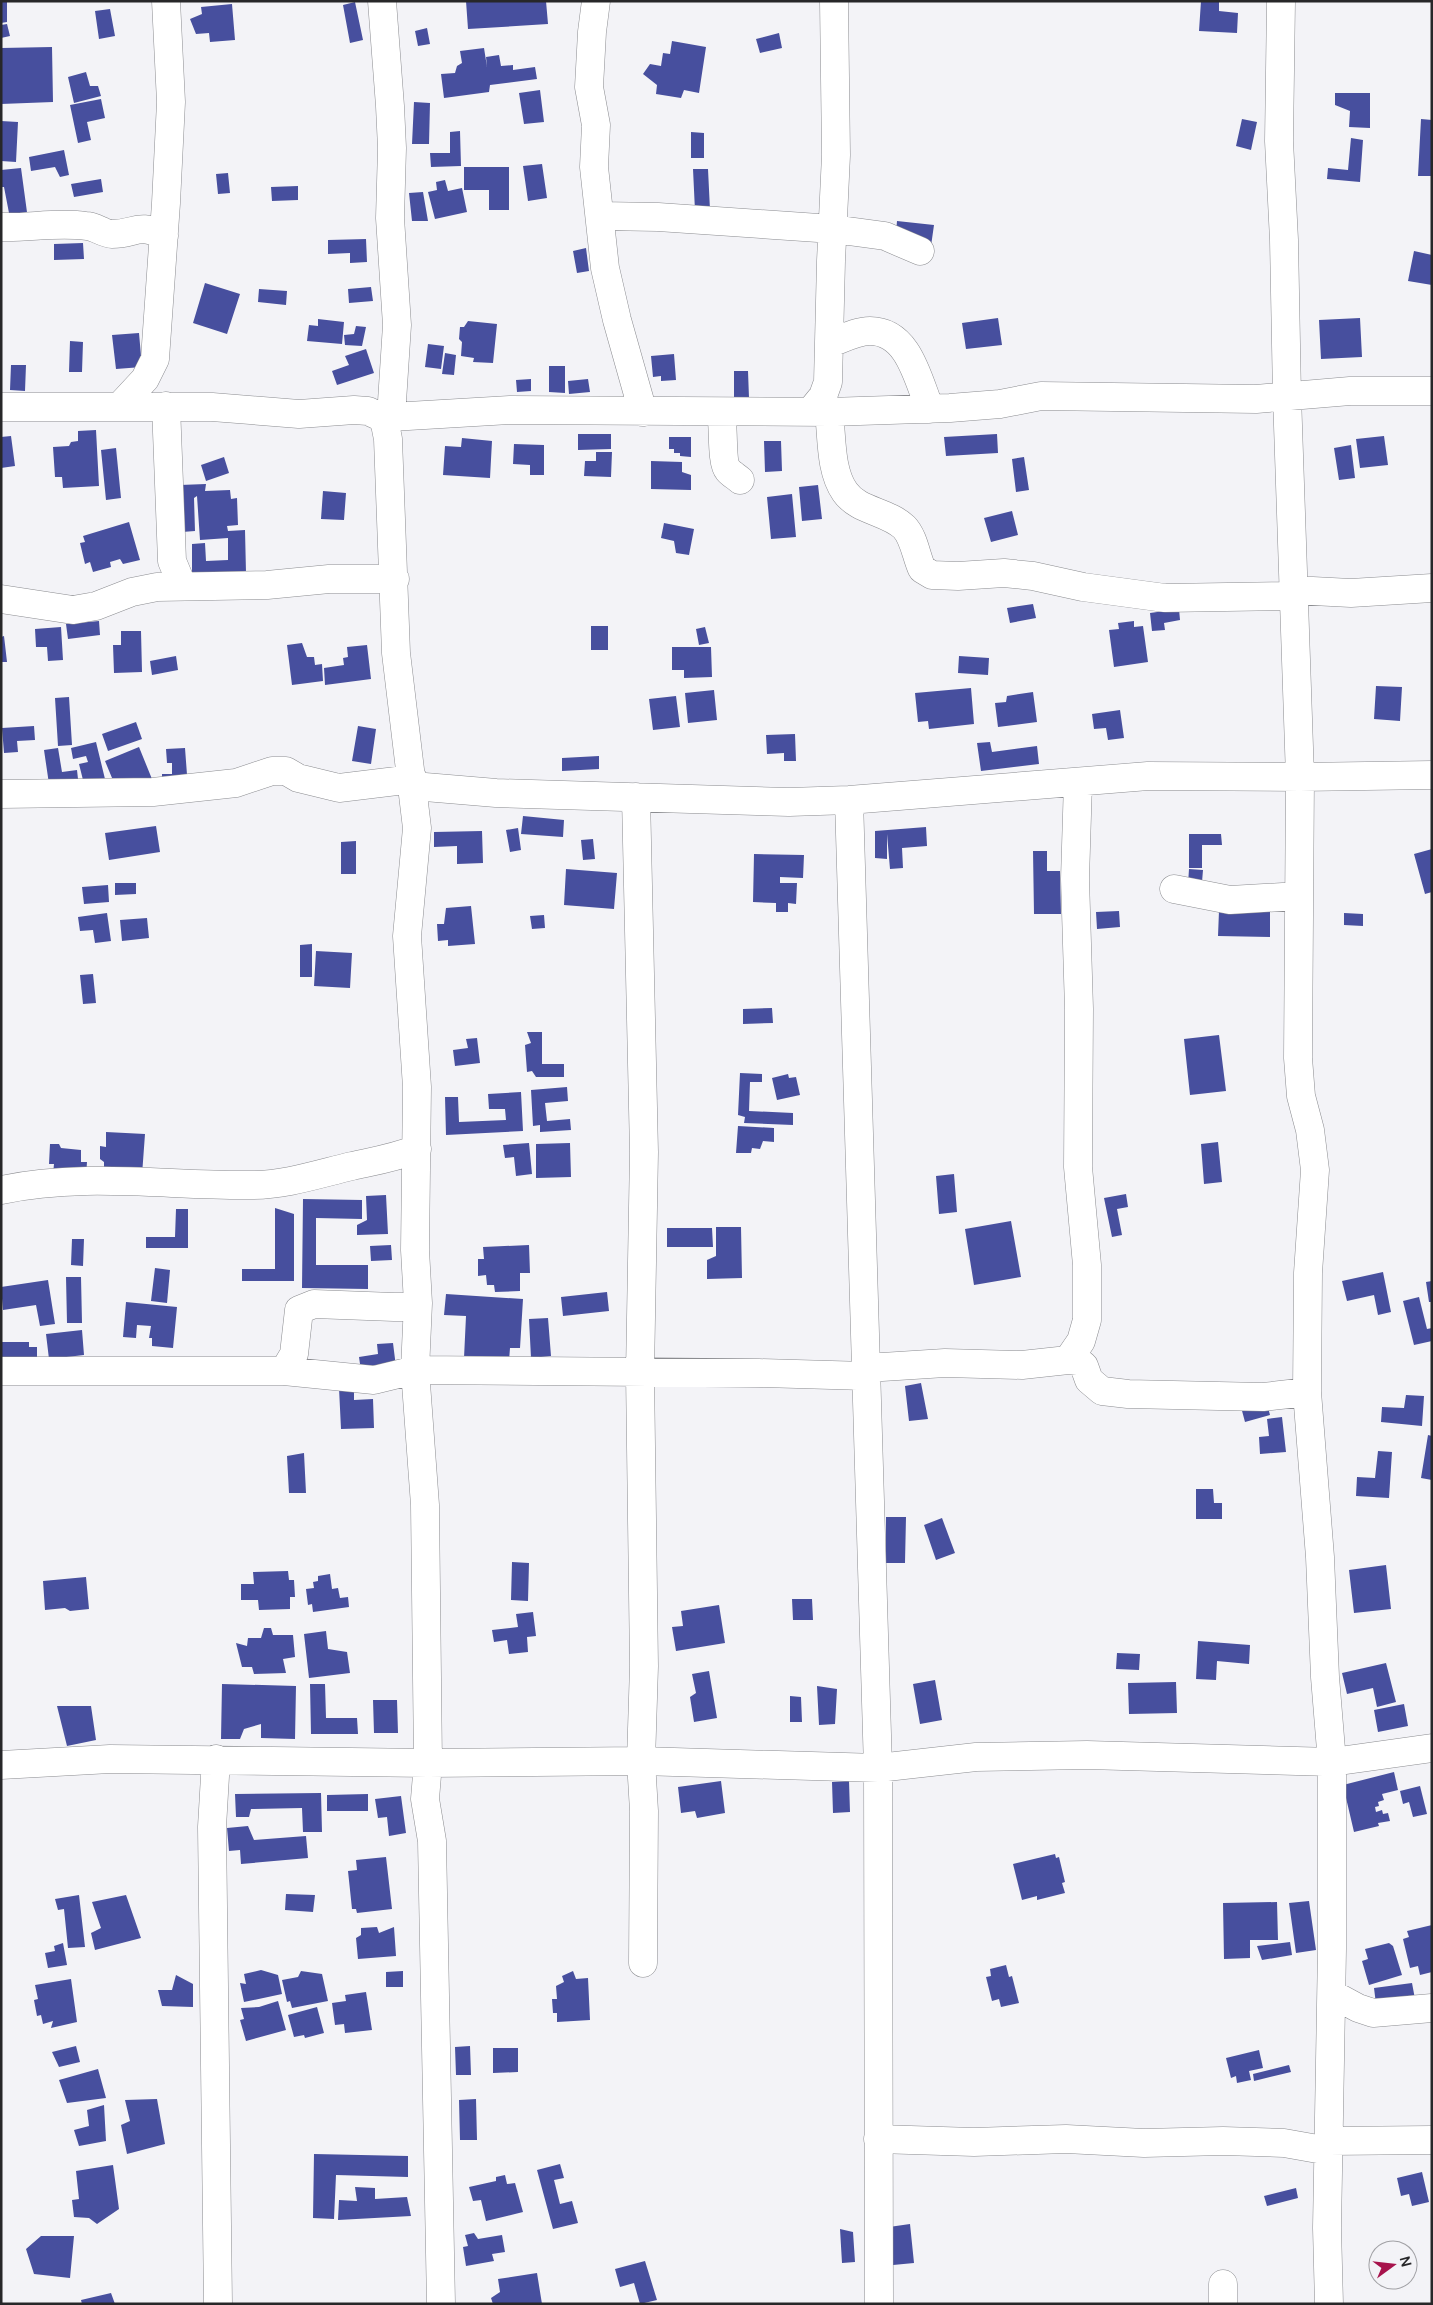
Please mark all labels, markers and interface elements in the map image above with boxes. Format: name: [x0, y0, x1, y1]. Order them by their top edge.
north arrow: [1368, 2240, 1418, 2290]
text: N: [1396, 2254, 1417, 2269]

